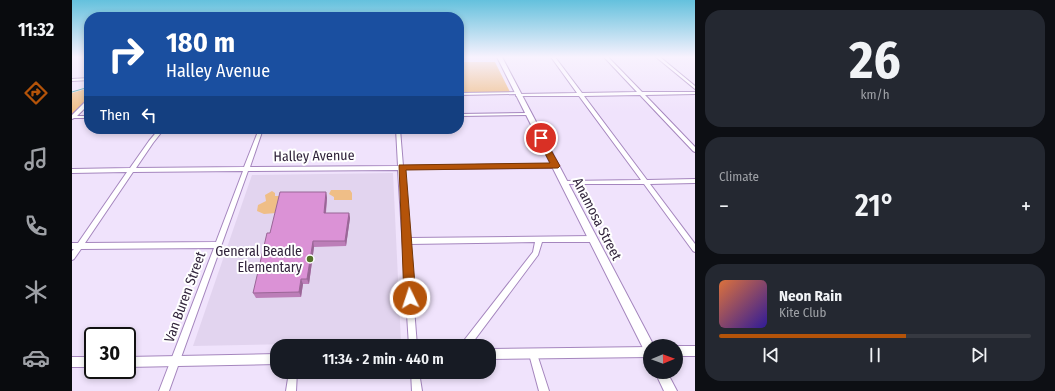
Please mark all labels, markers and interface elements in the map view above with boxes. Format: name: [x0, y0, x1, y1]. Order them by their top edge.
text: 11:32: [18, 19, 54, 41]
text: 180 m: [166, 26, 235, 59]
icon: right: [100, 28, 152, 80]
text: 26: [849, 29, 901, 92]
text: Halley Avenue: [166, 60, 270, 82]
icon: directions: [22, 79, 50, 107]
text: km/h: [861, 87, 890, 102]
icon: left: [138, 104, 160, 126]
text: Then: [100, 106, 130, 124]
pin: [524, 121, 558, 155]
icon: arrive: [530, 127, 552, 149]
icon: music: [22, 145, 50, 173]
street label: Halley Avenue: [273, 147, 355, 165]
text: Climate: [719, 169, 759, 184]
street label: Anamosa Street: [569, 175, 625, 263]
text: 21°: [855, 188, 895, 224]
text: −: [719, 193, 729, 220]
text: +: [1021, 193, 1031, 220]
icon: phone: [22, 212, 50, 240]
place label: General Beadle Elementary: [215, 243, 303, 276]
street label: Van Buren Street: [161, 249, 209, 345]
marker: General Beadle Elementary: [305, 254, 315, 264]
position arrow: [389, 277, 431, 319]
icon: climate: [22, 278, 50, 306]
text: Neon Rain: [779, 287, 842, 305]
text: Kite Club: [779, 305, 826, 320]
speed limit sign: 30: [84, 327, 136, 379]
north arrow: [643, 339, 683, 379]
map controls: [643, 339, 683, 379]
icon: car: [22, 344, 50, 372]
icon: previous: [760, 344, 782, 366]
icon: pause: [864, 344, 886, 366]
icon: next: [968, 344, 990, 366]
text: 11:34 · 2 min · 440 m: [322, 350, 444, 368]

